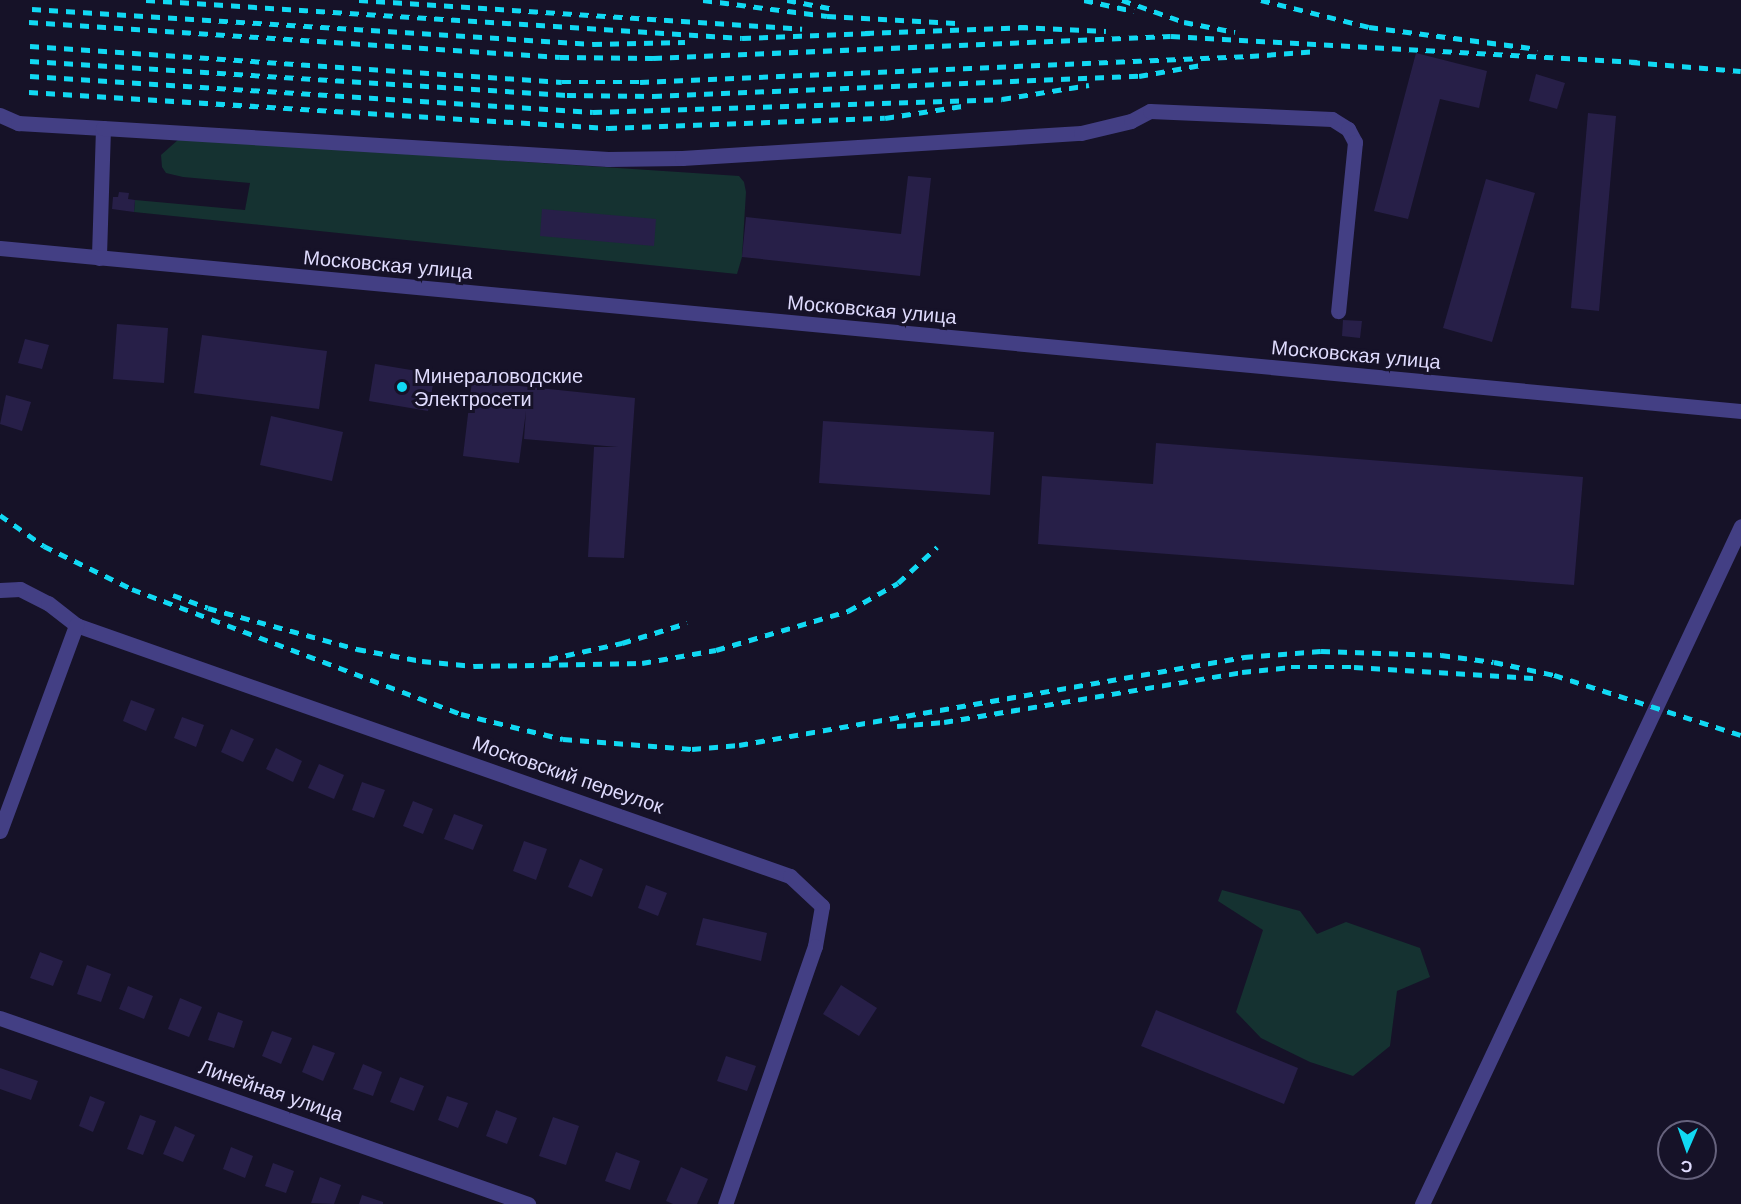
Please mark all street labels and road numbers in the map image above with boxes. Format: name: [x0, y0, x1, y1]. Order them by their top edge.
street label: Московская улица: [302, 246, 474, 284]
street label: Московская улица: [786, 291, 958, 329]
street label: Московская улица: [1270, 336, 1442, 374]
street label: Московский переулок: [469, 731, 667, 819]
street label: Линейная улица: [196, 1055, 346, 1127]

